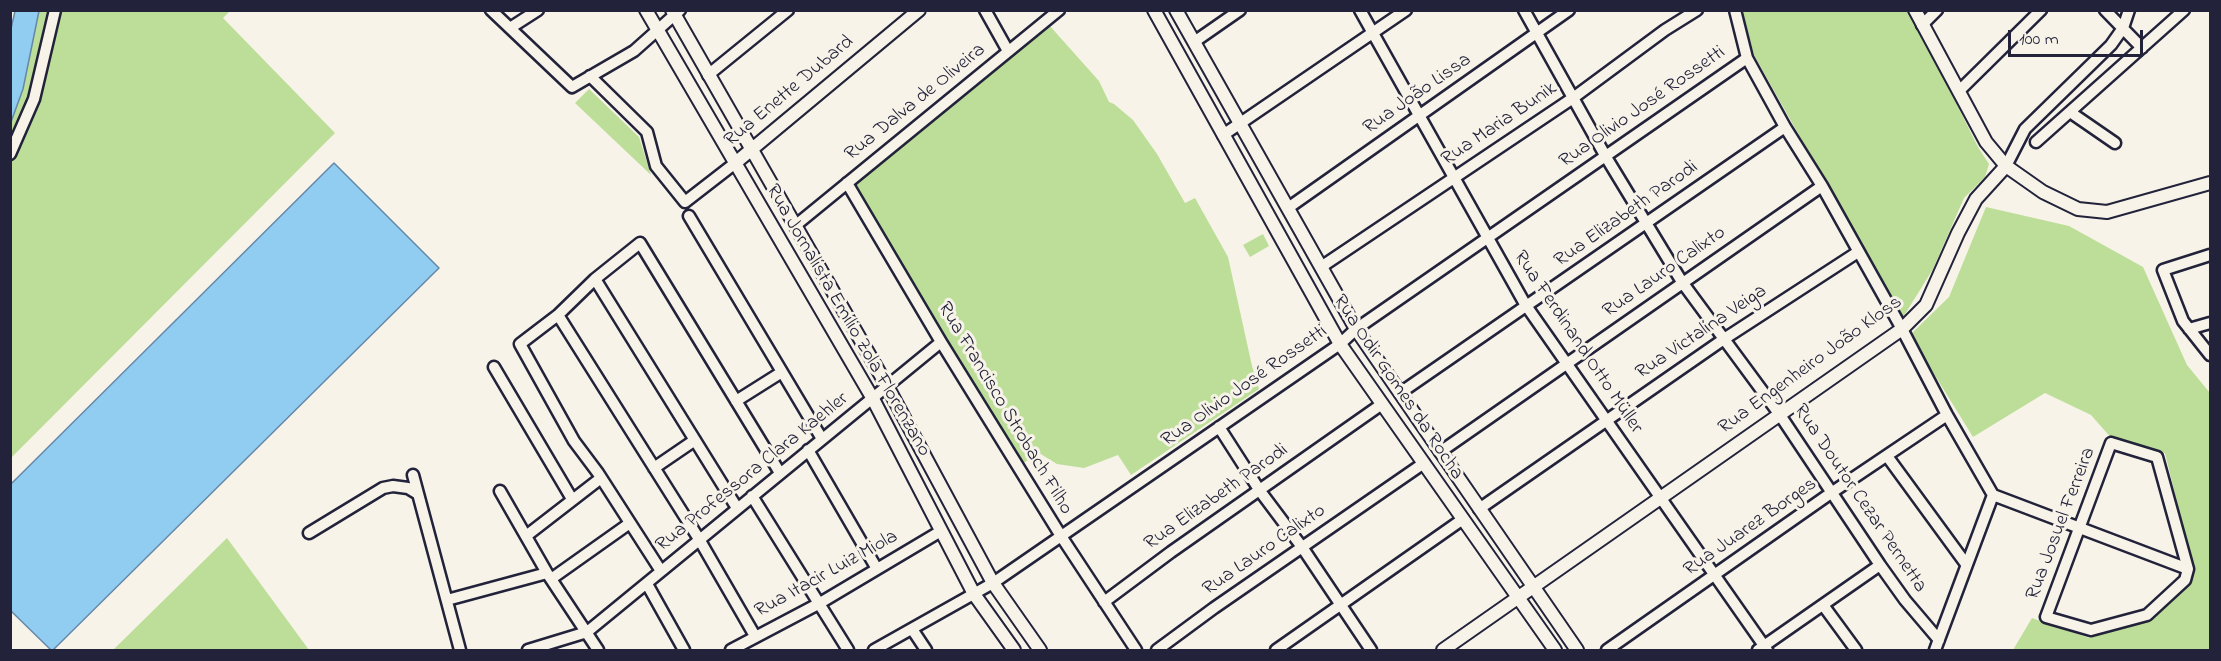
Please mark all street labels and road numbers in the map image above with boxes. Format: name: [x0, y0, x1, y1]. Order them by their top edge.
street label: Rua Enette Dubard: [720, 31, 860, 153]
street label: Rua Dalva de Oliveira: [841, 39, 991, 167]
street label: Rua Olivio José Rossetti: [1555, 42, 1731, 174]
street label: Rua João Lissa: [1359, 49, 1477, 141]
street label: Rua Maria Bunik: [1438, 78, 1562, 172]
street label: Rua Elizabeth Parodi: [1551, 156, 1703, 274]
street label: Rua Jornalista Emílio Zola Florenzano: [759, 181, 935, 461]
street label: Rua Lauro Calixto: [1599, 222, 1731, 324]
street label: Rua Ferdinand Otto Müller: [1507, 247, 1647, 439]
street label: Rua Victalina Veiga: [1632, 280, 1772, 386]
street label: Rua Odir Gomes da Rocha: [1326, 291, 1468, 485]
street label: Rua Engenheiro João Kloss: [1714, 291, 1908, 441]
street label: Rua Francisco Strobach Filho: [931, 298, 1077, 520]
street label: Rua Olivio José Rossetti: [1157, 321, 1333, 453]
street label: Rua Professora Clara Kaehler: [652, 388, 854, 558]
street label: Rua Doutor Cezar Pernetta: [1787, 400, 1931, 598]
street label: Rua Elizabeth Parodi: [1141, 439, 1293, 557]
street label: Rua Josuel Ferreira: [2022, 444, 2102, 604]
street label: Rua Juarez Borges: [1680, 473, 1822, 583]
street label: Rua Lauro Calixto: [1199, 500, 1331, 602]
street label: Rua Itacir Luiz Miola: [751, 526, 903, 624]

